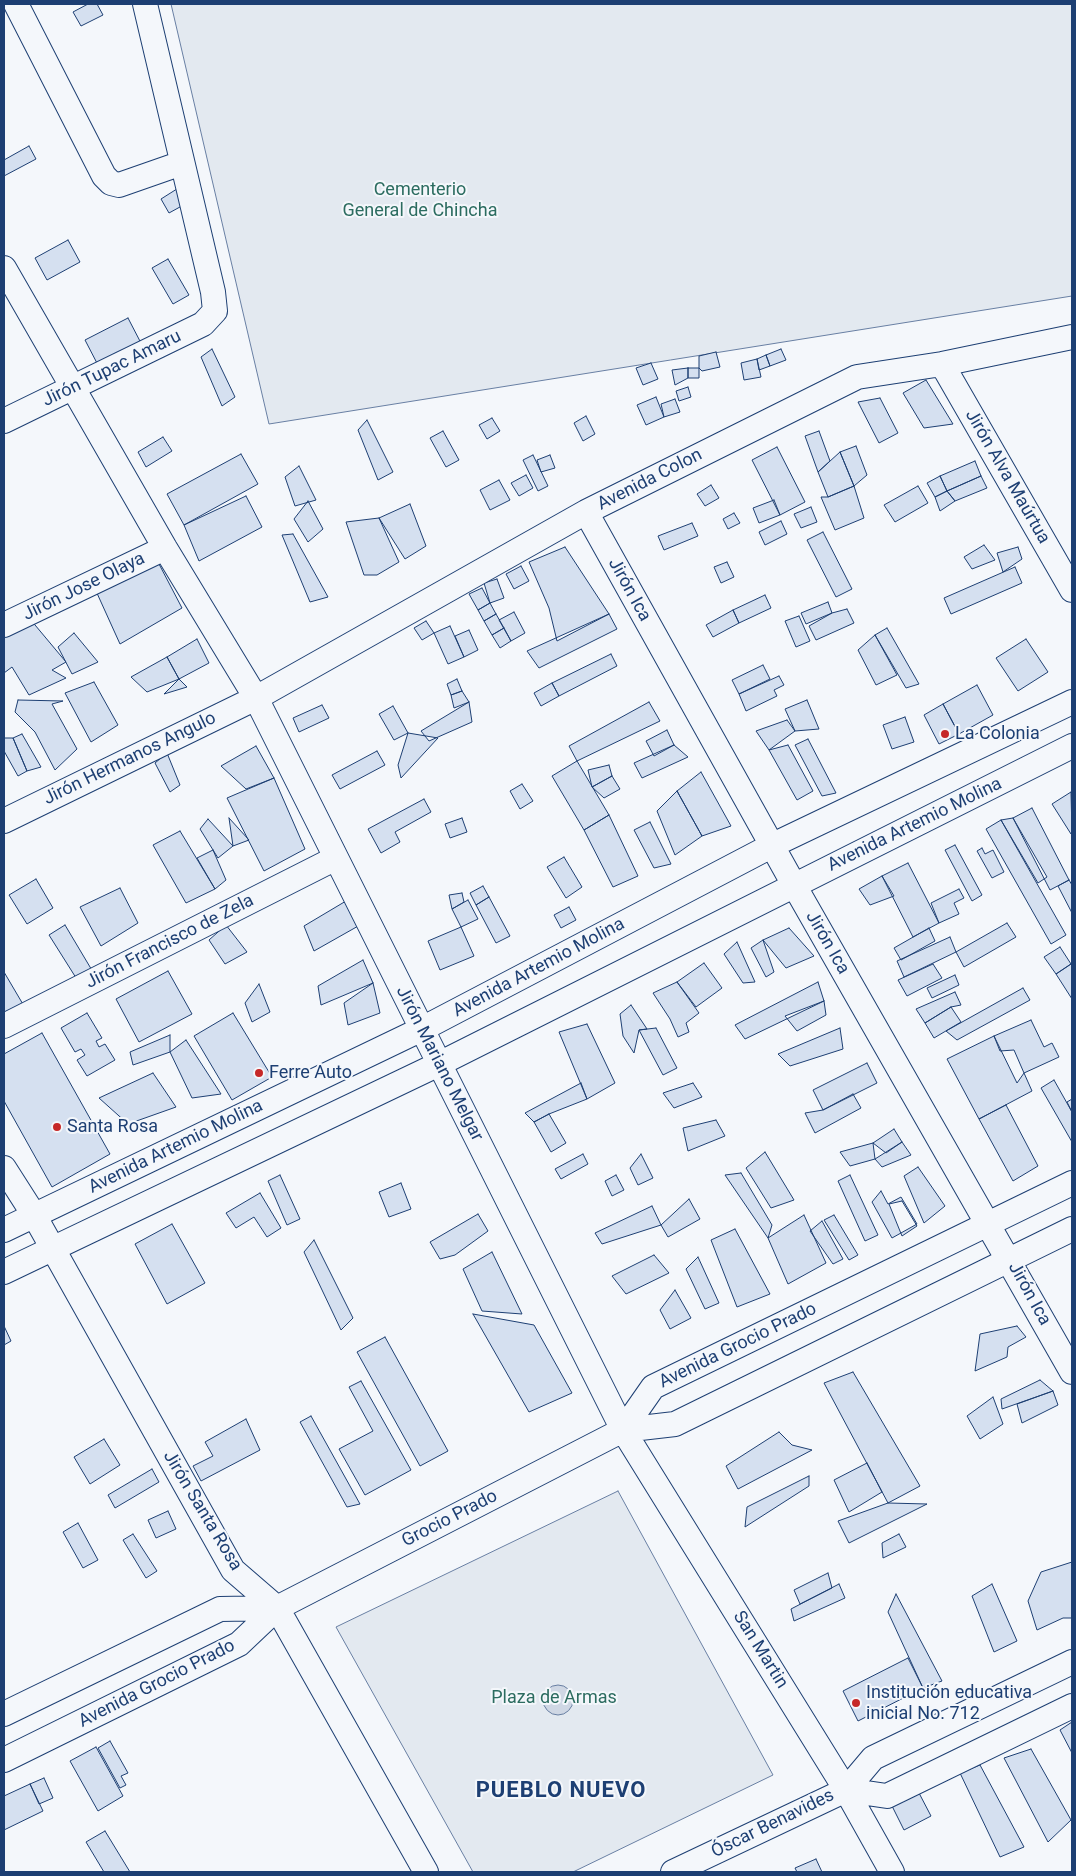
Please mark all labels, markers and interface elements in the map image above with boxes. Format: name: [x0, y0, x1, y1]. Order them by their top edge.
park label: Cementerio General de Chincha: [343, 179, 497, 222]
street label: Jirón Tupac Amaru: [39, 326, 185, 412]
street label: Jirón Alva Maúrtua: [960, 406, 1054, 548]
street label: Avenida Colon: [594, 444, 706, 516]
street label: Jirón Jose Olaya: [19, 548, 149, 626]
street label: Jirón Ica: [603, 555, 655, 625]
street label: Jirón Hermanos Angulo: [40, 708, 220, 810]
place label: La Colonia: [955, 723, 1040, 745]
marker: La Colonia: [939, 728, 951, 740]
street label: Avenida Artemio Molina: [824, 773, 1006, 877]
street label: Jirón Francisco de Zela: [82, 890, 258, 994]
street label: Jirón Ica: [800, 908, 854, 978]
street label: Avenida Artemio Molina: [449, 914, 629, 1022]
street label: Jirón Mariano Melgar: [391, 983, 487, 1145]
place label: Ferre Auto: [269, 1062, 352, 1084]
marker: Ferre Auto: [253, 1067, 265, 1079]
street label: Avenida Artemio Molina: [85, 1095, 267, 1199]
place label: Santa Rosa: [67, 1116, 158, 1138]
marker: Santa Rosa: [51, 1121, 63, 1133]
street label: Jirón Ica: [1003, 1259, 1055, 1329]
street label: Avenida Grocio Prado: [656, 1298, 820, 1394]
street label: Jirón Santa Rosa: [158, 1447, 246, 1575]
street label: Grocio Prado: [399, 1486, 501, 1552]
street label: San Martin: [728, 1607, 792, 1693]
street label: Avenida Grocio Prado: [75, 1635, 239, 1733]
place label: Institución educativa inicial No. 712: [866, 1682, 1032, 1725]
park label: Plaza de Armas: [491, 1687, 617, 1709]
marker: Institución educativa inicial No. 712: [850, 1697, 862, 1709]
district label: PUEBLO NUEVO: [474, 1778, 648, 1804]
street label: Óscar Benavides: [708, 1785, 838, 1863]

